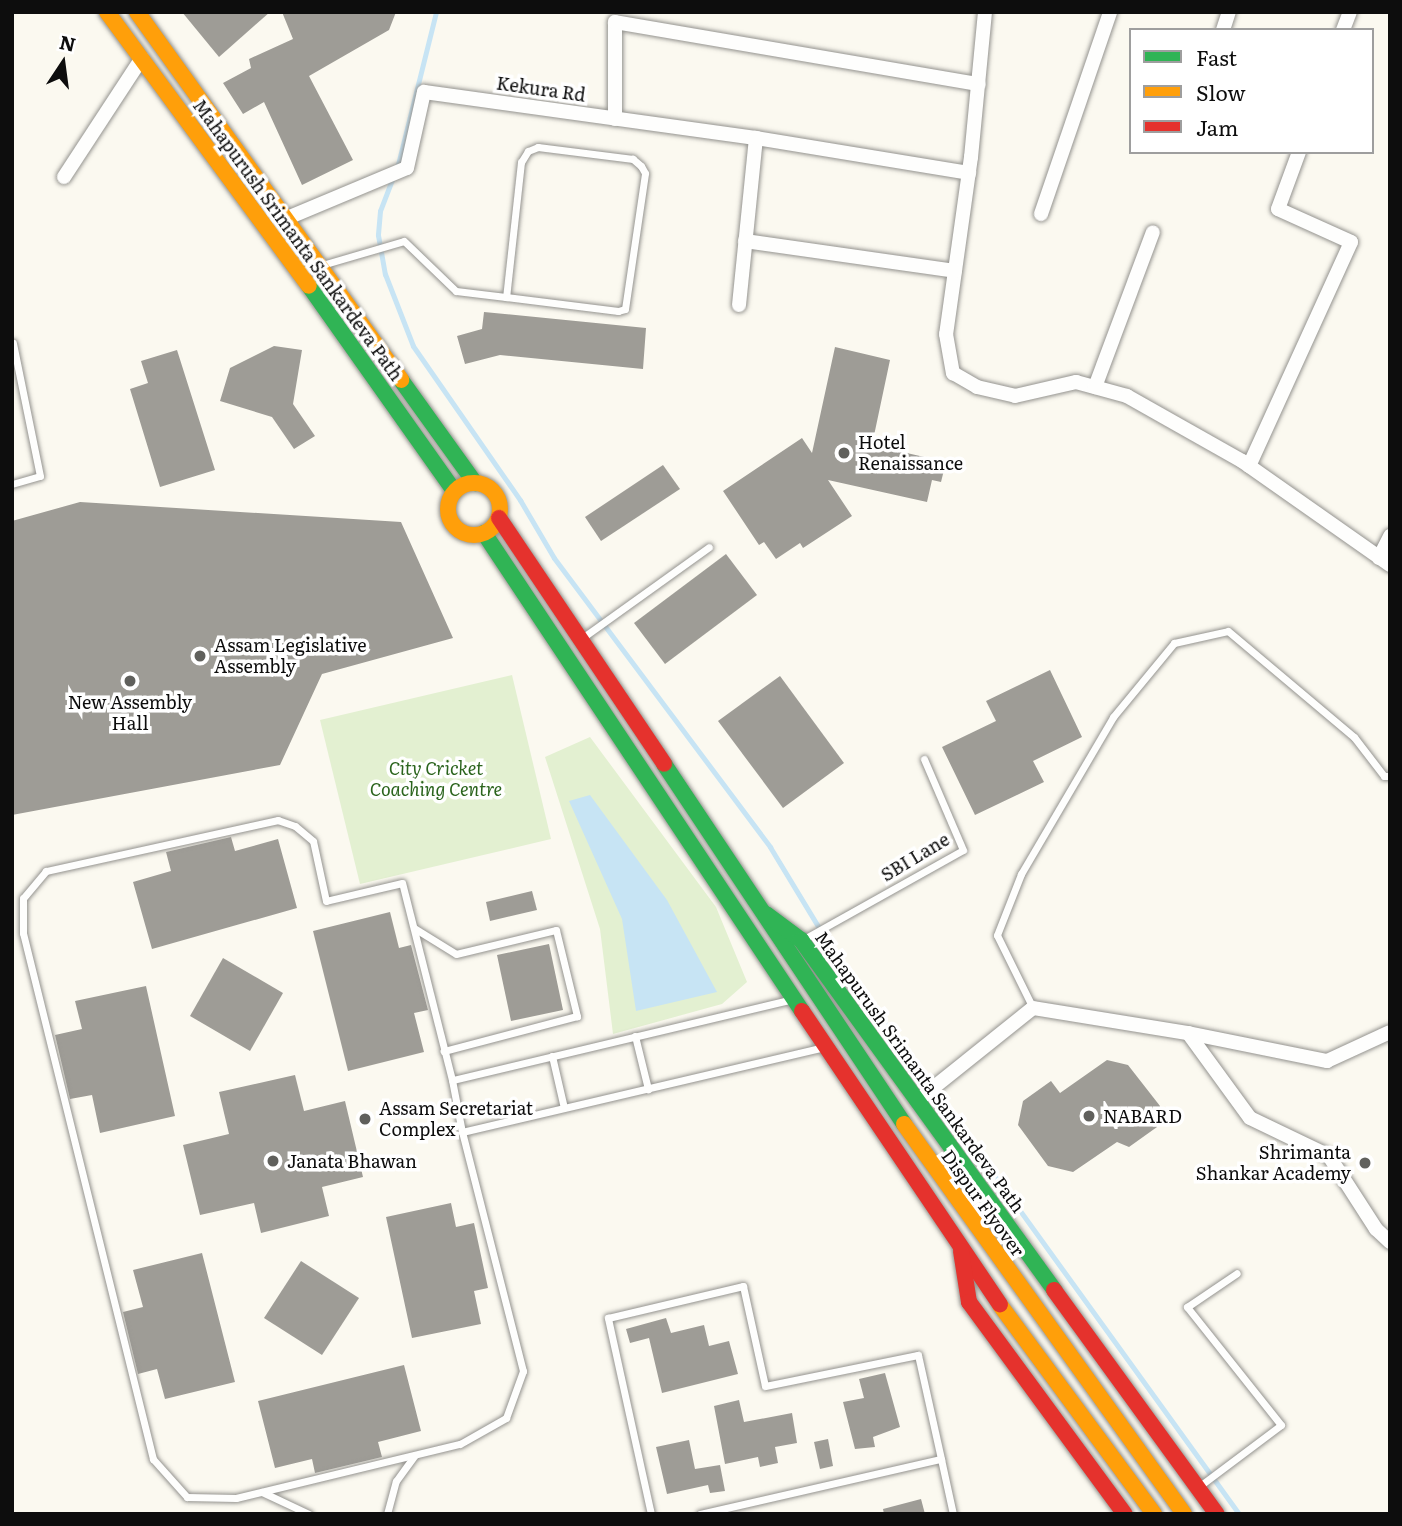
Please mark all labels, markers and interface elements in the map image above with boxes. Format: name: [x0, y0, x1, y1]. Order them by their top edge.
text: N: [57, 27, 79, 58]
north arrow: [28, 28, 98, 98]
legend: [1129, 28, 1374, 154]
text: Fast: [1196, 41, 1237, 72]
street label: Kekura Rd: [495, 72, 587, 106]
text: Slow: [1196, 76, 1246, 107]
street label: Mahapurush Srimanta Sankardeva Path: [189, 95, 407, 385]
text: Jam: [1196, 111, 1238, 142]
place label: Hotel Renaissance: [858, 432, 963, 474]
marker: Hotel Renaissance: [836, 445, 852, 461]
place label: Assam Legislative Assembly: [214, 635, 367, 678]
marker: Assam Legislative Assembly: [192, 648, 208, 664]
marker: New Assembly Hall: [122, 673, 138, 689]
place label: New Assembly Hall: [68, 692, 192, 734]
park label: City Cricket Coaching Centre: [370, 758, 502, 800]
street label: SBI Lane: [877, 828, 953, 886]
street label: Mahapurush Srimanta Sankardeva Path: [811, 927, 1029, 1217]
place label: Assam Secretariat Complex: [379, 1098, 533, 1140]
place label: NABARD: [1103, 1105, 1182, 1127]
marker: NABARD: [1081, 1108, 1097, 1124]
marker: Assam Secretariat Complex: [357, 1111, 373, 1127]
place label: Shrimanta Shankar Academy: [1196, 1142, 1351, 1184]
street label: Dispur Flyover: [937, 1145, 1029, 1261]
place label: Janata Bhawan: [287, 1150, 417, 1172]
marker: Janata Bhawan: [265, 1153, 281, 1169]
marker: Shrimanta Shankar Academy: [1357, 1155, 1373, 1171]

